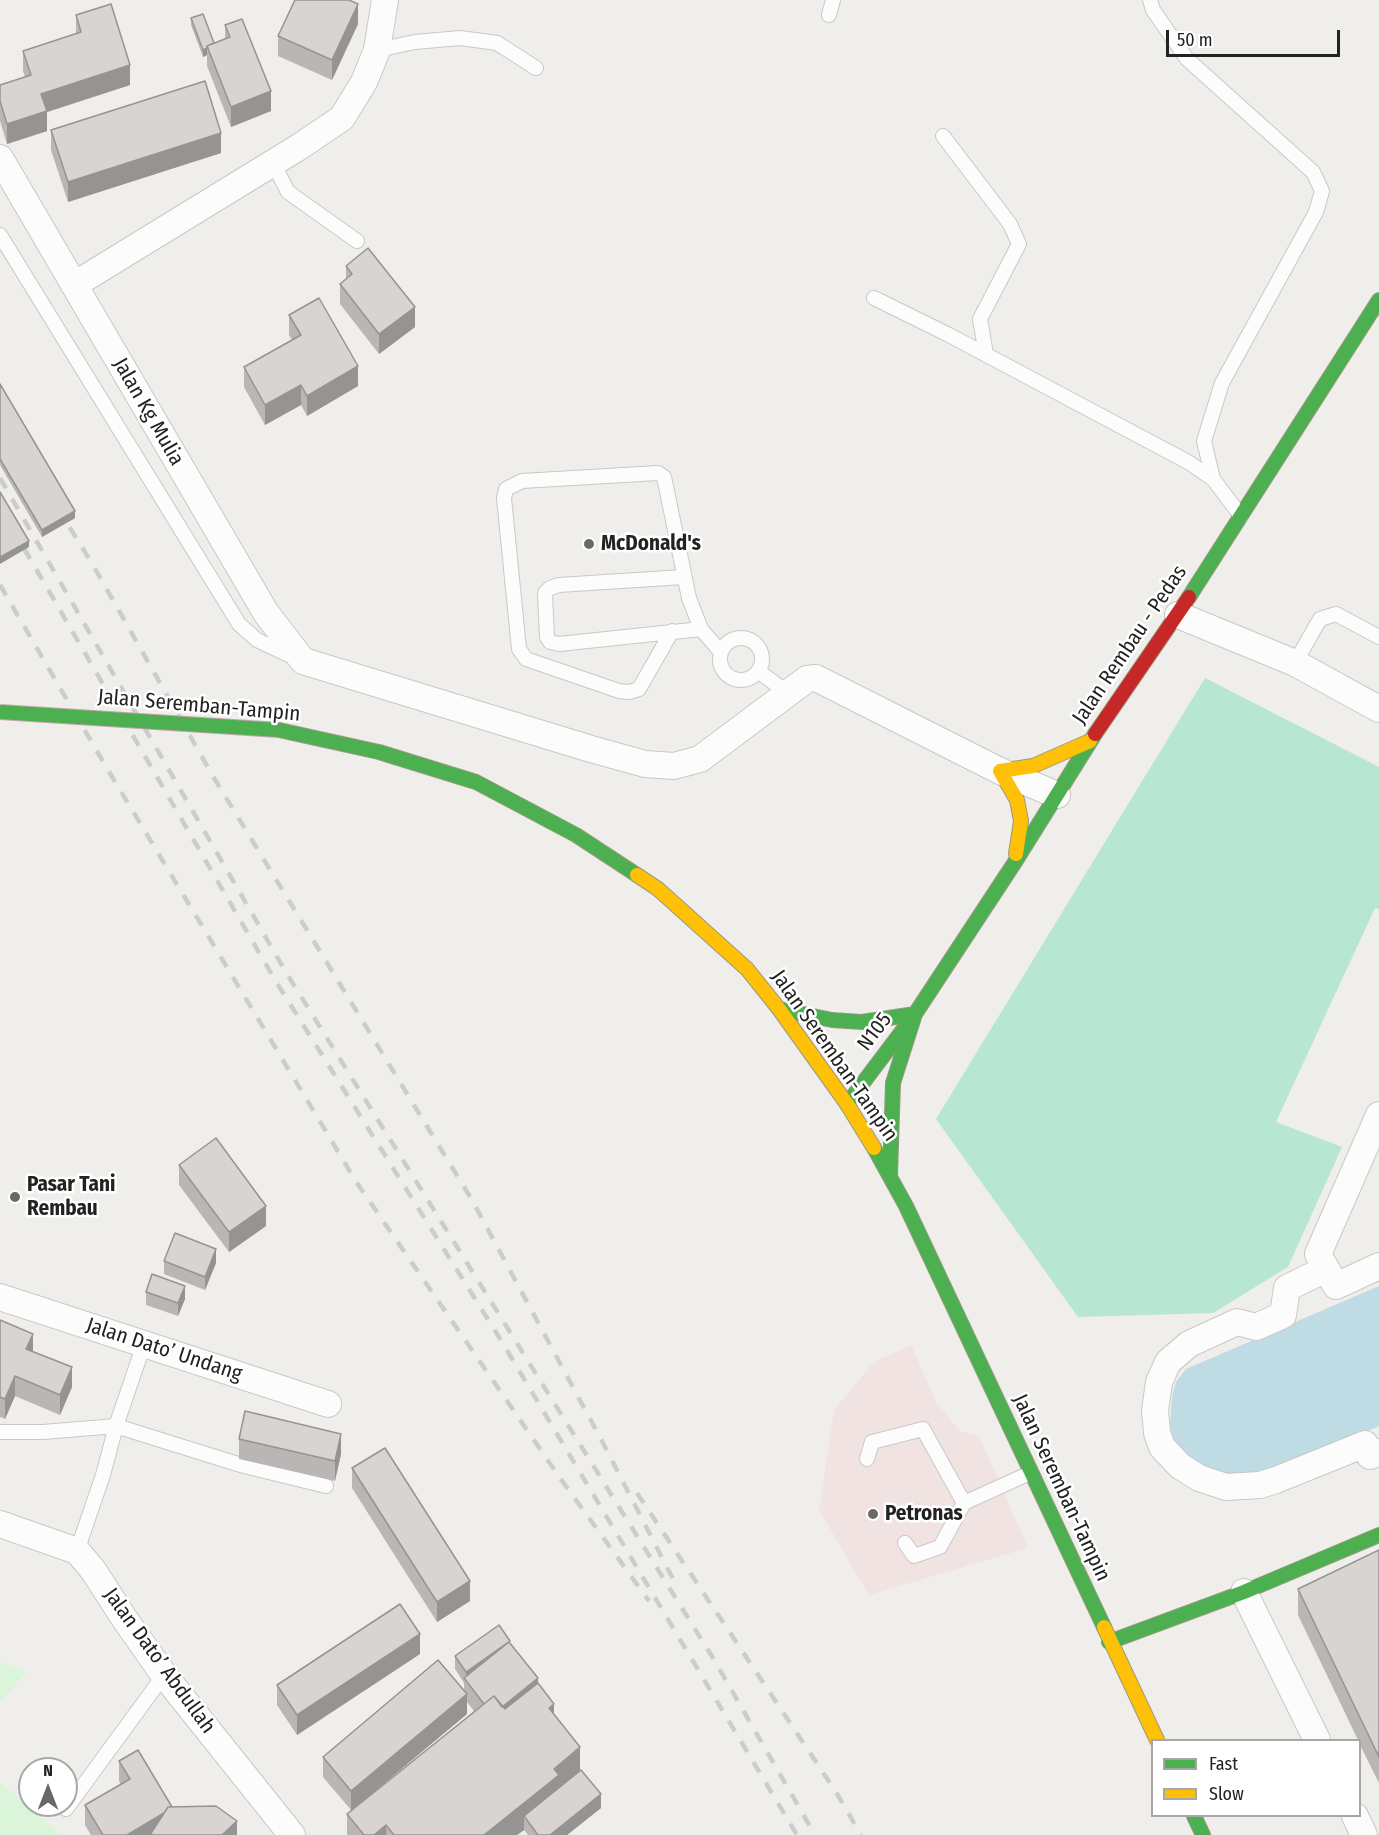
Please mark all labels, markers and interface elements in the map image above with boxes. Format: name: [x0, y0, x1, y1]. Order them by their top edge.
scale bar: [1169, 18, 1343, 56]
text: 50 m: [1177, 29, 1213, 51]
street label: Jalan Kg Mulia: [107, 354, 189, 470]
place label: McDonald's: [601, 531, 701, 557]
marker: McDonald's: [582, 537, 596, 551]
street label: Jalan Rembau - Pedas: [1068, 561, 1192, 729]
street label: Jalan Seremban-Tampin: [97, 685, 301, 727]
street label: Jalan Seremban-Tampin: [765, 966, 903, 1146]
street label: N105: [852, 1008, 898, 1056]
place label: Pasar Tani Rembau: [27, 1172, 115, 1222]
marker: Pasar Tani Rembau: [8, 1190, 22, 1204]
street label: Jalan Dato’ Undang: [83, 1313, 245, 1387]
street label: Jalan Seremban-Tampin: [1007, 1391, 1115, 1585]
place label: Petronas: [885, 1501, 963, 1527]
marker: Petronas: [866, 1507, 880, 1521]
street label: Jalan Dato’ Abdullah: [98, 1583, 220, 1739]
legend: [1151, 1739, 1361, 1817]
text: Fast: [1209, 1753, 1238, 1775]
north arrow: [18, 1757, 78, 1817]
text: N: [43, 1761, 53, 1780]
text: Slow: [1209, 1783, 1244, 1805]

